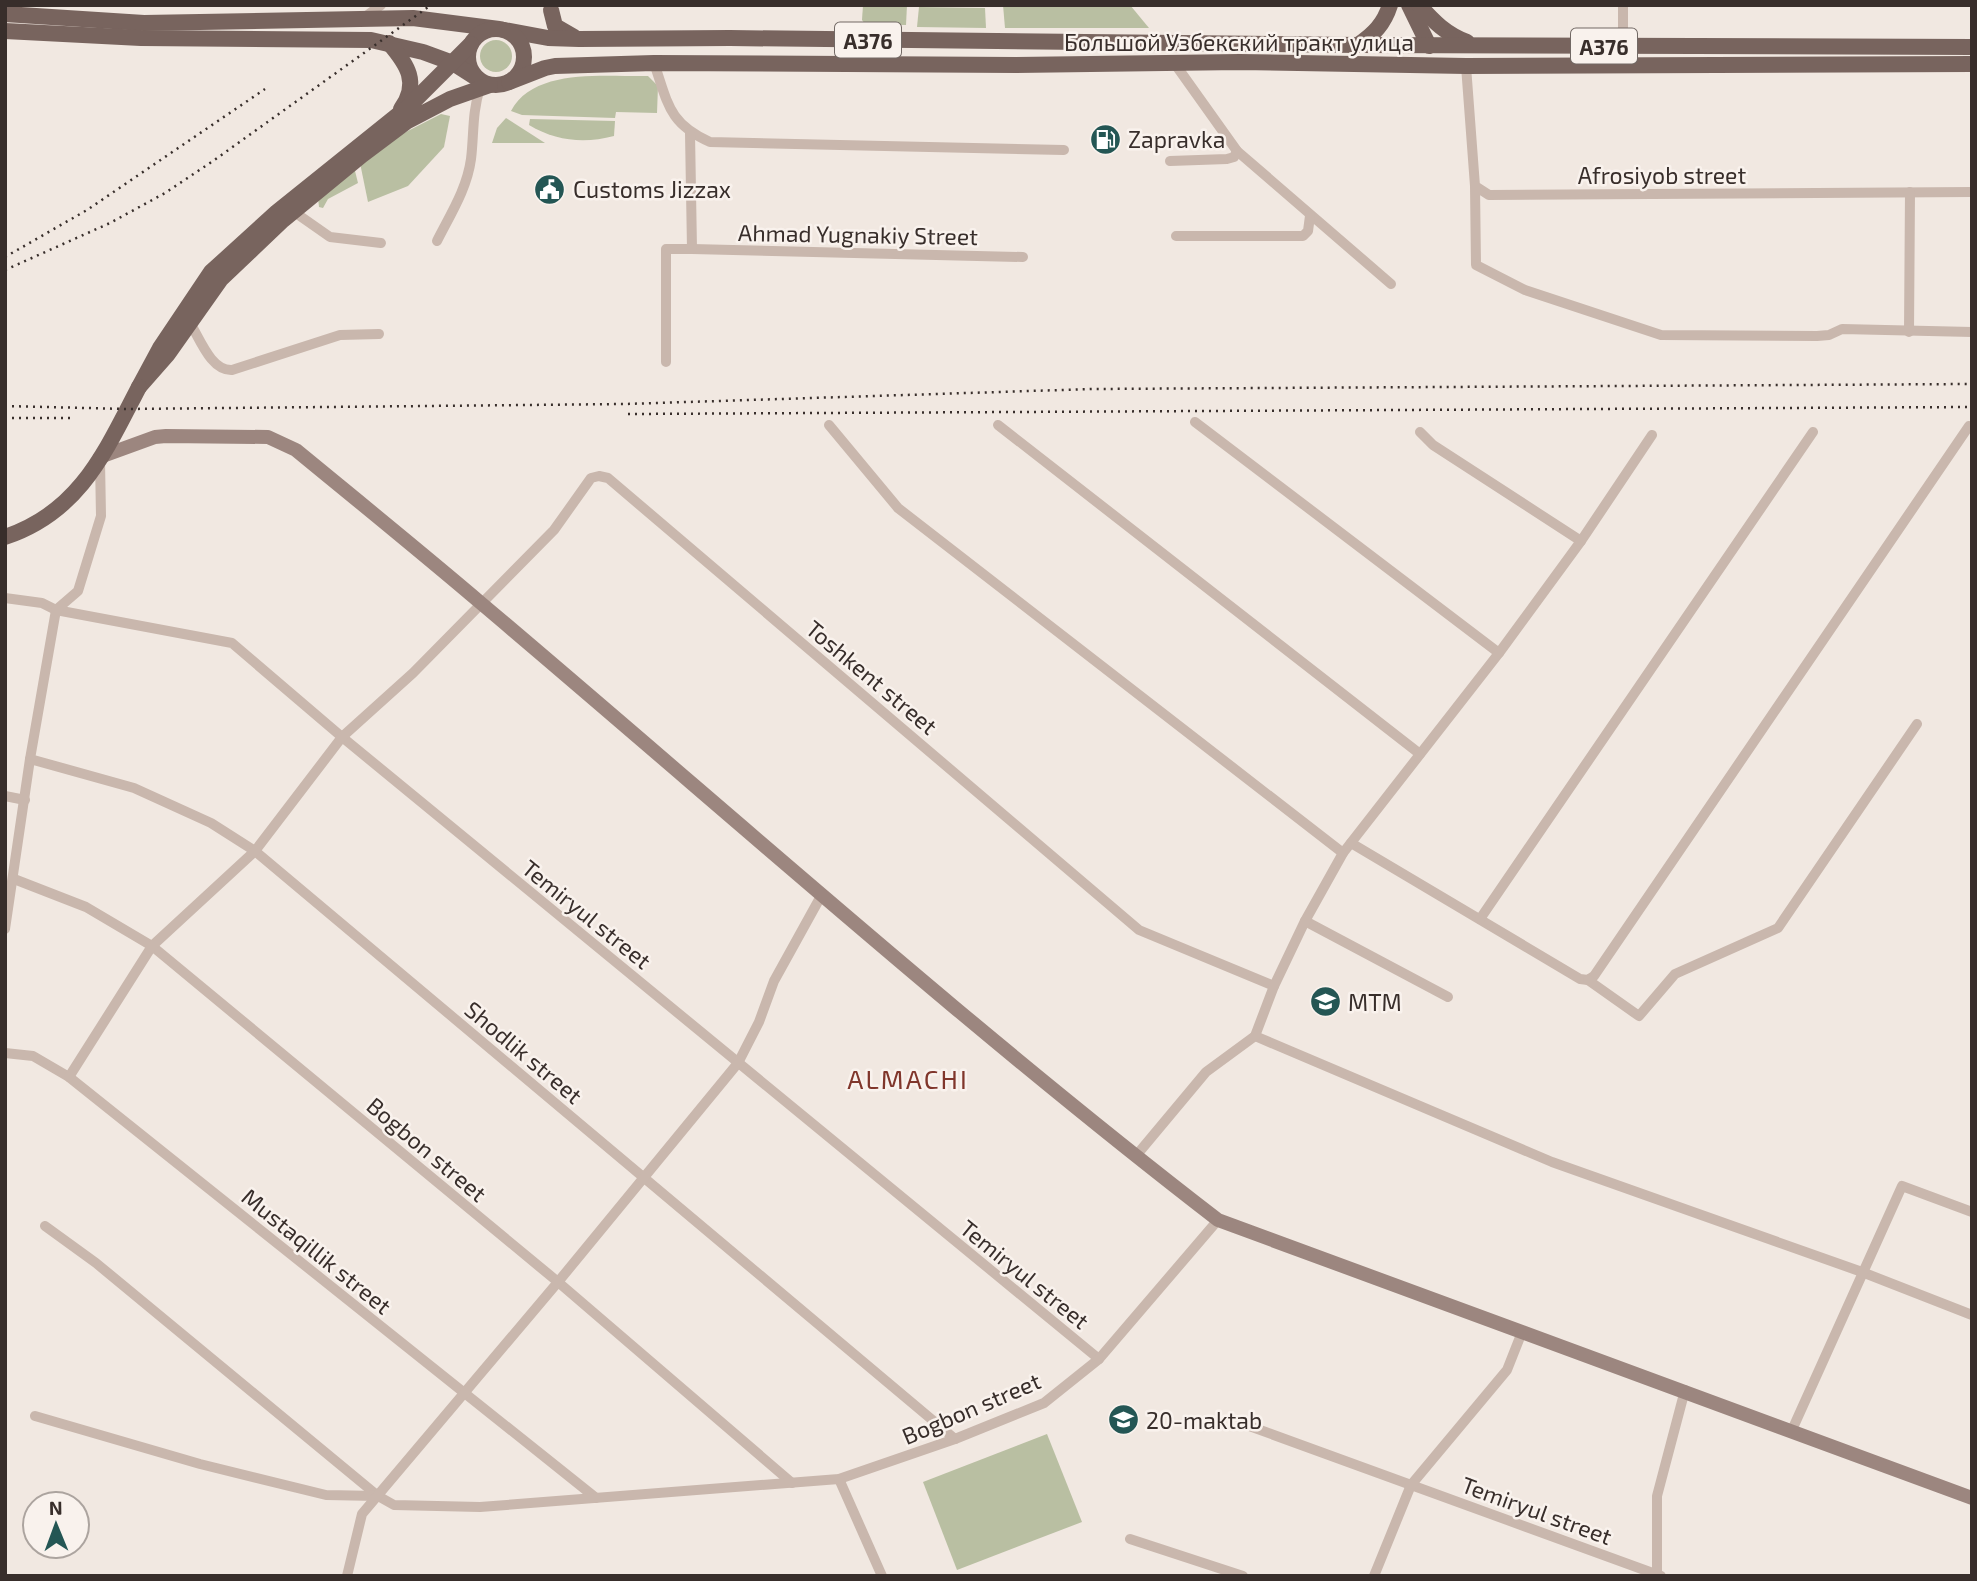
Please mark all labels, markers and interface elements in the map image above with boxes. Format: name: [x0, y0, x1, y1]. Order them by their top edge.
road number: A376: [835, 22, 901, 58]
street label: Большой Узбекский тракт улица: [1064, 28, 1414, 57]
road number: A376: [1571, 28, 1637, 64]
fuel station icon: Zapravka: [1088, 122, 1122, 156]
place label: Zapravka: [1128, 125, 1225, 153]
street label: Afrosiyob street: [1578, 161, 1746, 189]
public building icon: Customs Jizzax: [533, 172, 567, 206]
place label: Customs Jizzax: [573, 175, 731, 203]
street label: Ahmad Yugnakiy Street: [738, 218, 978, 250]
street label: Toshkent street: [801, 614, 943, 740]
street label: Temiryul street: [517, 853, 657, 975]
school or university icon: MTM: [1308, 985, 1342, 1019]
place label: MTM: [1348, 988, 1402, 1016]
street label: Shodlik street: [460, 995, 589, 1109]
district label: ALMACHI: [847, 1063, 969, 1094]
street label: Bogbon street: [361, 1091, 493, 1207]
street label: Mustaqillik street: [237, 1182, 397, 1320]
street label: Temiryul street: [955, 1213, 1095, 1335]
street label: Bogbon street: [898, 1366, 1045, 1450]
school or university icon: 20-maktab: [1106, 1403, 1140, 1437]
place label: 20-maktab: [1146, 1406, 1262, 1434]
street label: Temiryul street: [1458, 1470, 1616, 1550]
north arrow: [21, 1490, 91, 1560]
text: N: [49, 1496, 63, 1519]

